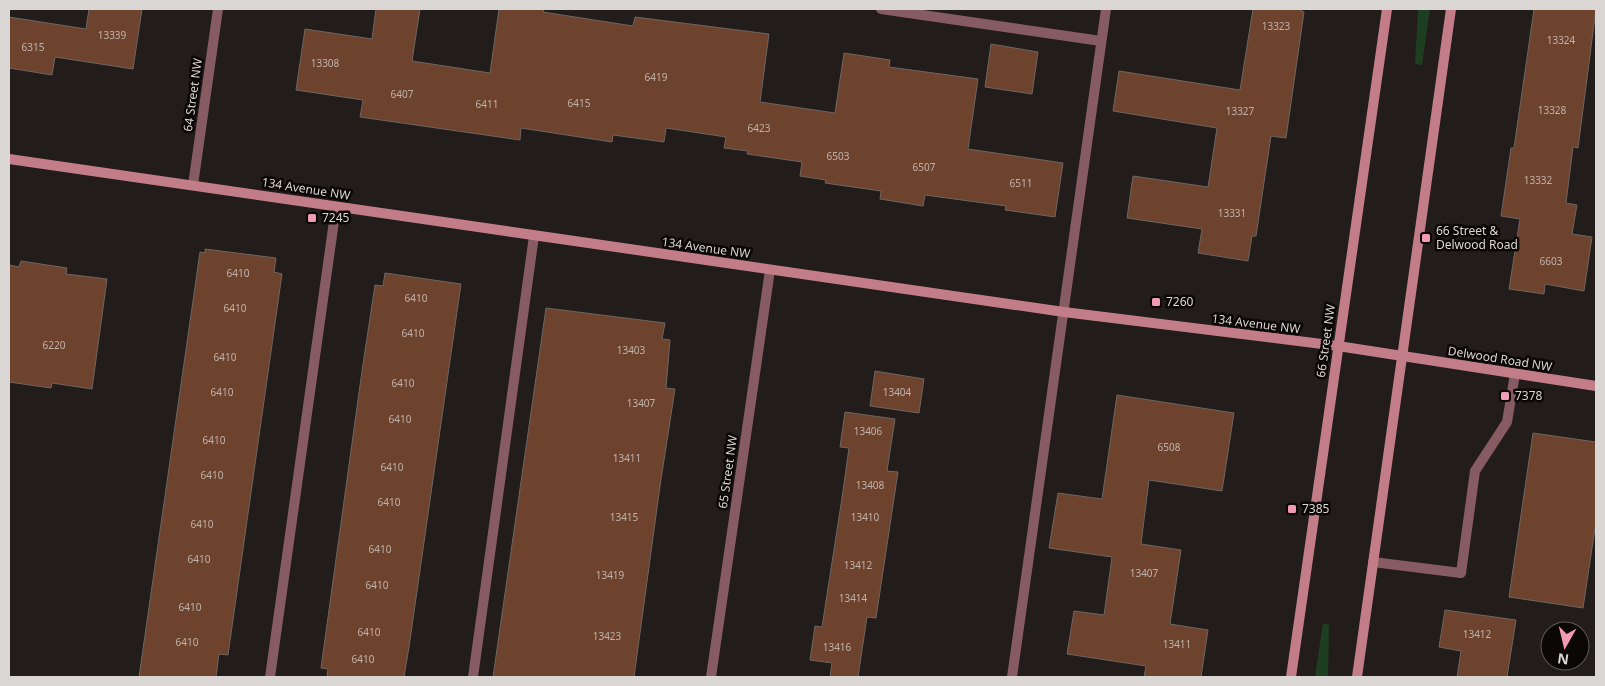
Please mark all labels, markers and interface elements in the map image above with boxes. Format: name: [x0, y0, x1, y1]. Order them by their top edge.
house number: 13323: [1262, 19, 1291, 33]
house number: 13339: [98, 28, 127, 42]
house number: 13324: [1547, 33, 1576, 47]
house number: 6315: [22, 40, 45, 54]
house number: 13308: [311, 56, 340, 70]
street label: 64 Street NW: [179, 57, 206, 133]
house number: 6419: [645, 70, 668, 84]
house number: 6407: [391, 87, 414, 101]
house number: 6415: [568, 96, 591, 110]
house number: 6411: [476, 97, 498, 111]
house number: 13328: [1538, 103, 1567, 117]
house number: 13327: [1226, 104, 1255, 118]
house number: 6423: [748, 121, 771, 135]
house number: 6503: [827, 149, 850, 163]
house number: 6507: [913, 160, 936, 174]
street label: 134 Avenue NW: [261, 173, 351, 204]
house number: 13332: [1524, 173, 1553, 187]
house number: 6511: [1010, 176, 1032, 190]
house number: 13331: [1218, 206, 1246, 220]
place label: 7245: [322, 209, 350, 226]
marker: 7245: [306, 212, 318, 224]
place label: 66 Street & Delwood Road: [1436, 222, 1518, 253]
marker: 66 Street & Delwood Road: [1420, 232, 1432, 244]
street label: 134 Avenue NW: [661, 233, 751, 262]
house number: 6603: [1540, 254, 1563, 268]
house number: 6410: [227, 266, 250, 280]
house number: 6410: [405, 291, 428, 305]
place label: 7260: [1166, 293, 1194, 310]
marker: 7260: [1150, 296, 1162, 308]
house number: 6410: [224, 301, 247, 315]
street label: 66 Street NW: [1312, 303, 1339, 379]
street label: 134 Avenue NW: [1211, 310, 1301, 337]
house number: 6410: [402, 326, 425, 340]
house number: 6220: [43, 338, 66, 352]
street label: Delwood Road NW: [1447, 342, 1553, 375]
house number: 13403: [617, 343, 646, 357]
house number: 6410: [214, 350, 237, 364]
house number: 6410: [392, 376, 415, 390]
house number: 6410: [211, 385, 234, 399]
house number: 13404: [883, 385, 912, 399]
place label: 7378: [1515, 387, 1543, 404]
marker: 7378: [1499, 390, 1511, 402]
house number: 13407: [627, 396, 656, 410]
house number: 6410: [389, 412, 412, 426]
house number: 13406: [854, 424, 883, 438]
house number: 6410: [203, 433, 226, 447]
street label: 65 Street NW: [714, 434, 741, 510]
house number: 6508: [1158, 440, 1181, 454]
house number: 13411: [613, 451, 641, 465]
house number: 6410: [381, 460, 404, 474]
house number: 6410: [201, 468, 224, 482]
house number: 13408: [856, 478, 885, 492]
house number: 6410: [378, 495, 401, 509]
place label: 7385: [1302, 500, 1330, 517]
marker: 7385: [1286, 503, 1298, 515]
house number: 13415: [610, 510, 639, 524]
house number: 13410: [851, 510, 880, 524]
house number: 6410: [191, 517, 214, 531]
house number: 6410: [369, 542, 392, 556]
house number: 6410: [188, 552, 211, 566]
house number: 13412: [844, 558, 873, 572]
house number: 13407: [1130, 566, 1159, 580]
house number: 13419: [596, 568, 625, 582]
house number: 6410: [366, 578, 389, 592]
house number: 13414: [839, 591, 868, 605]
house number: 6410: [179, 600, 202, 614]
north arrow: [1540, 621, 1590, 671]
house number: 6410: [358, 625, 381, 639]
house number: 13412: [1463, 627, 1492, 641]
house number: 13423: [593, 629, 622, 643]
house number: 6410: [176, 635, 199, 649]
house number: 13411: [1163, 637, 1191, 651]
house number: 13416: [823, 640, 852, 654]
text: N: [1556, 649, 1570, 670]
house number: 6410: [352, 652, 375, 666]

